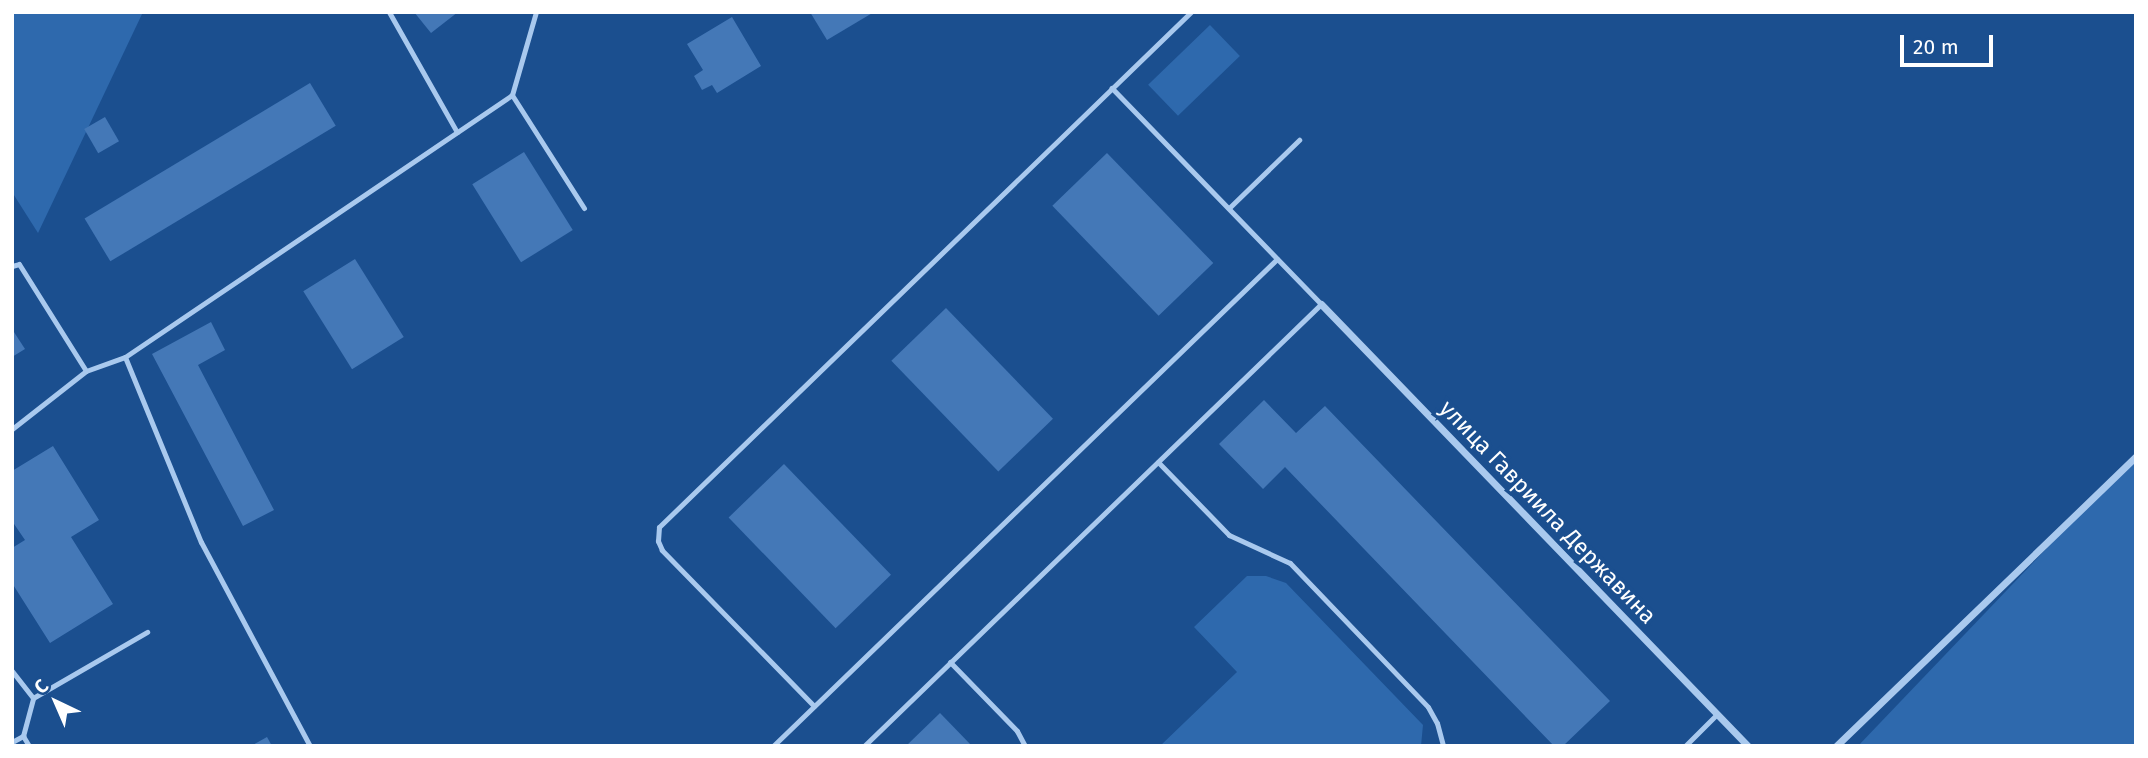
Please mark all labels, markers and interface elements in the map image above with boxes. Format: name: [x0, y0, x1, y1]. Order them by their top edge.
scale bar: [1903, 21, 1996, 65]
text: 20 m: [1913, 34, 1959, 60]
street label: улица Гавриила Державина: [1434, 395, 1662, 629]
north arrow: [21, 667, 91, 737]
text: С: [29, 674, 53, 699]

